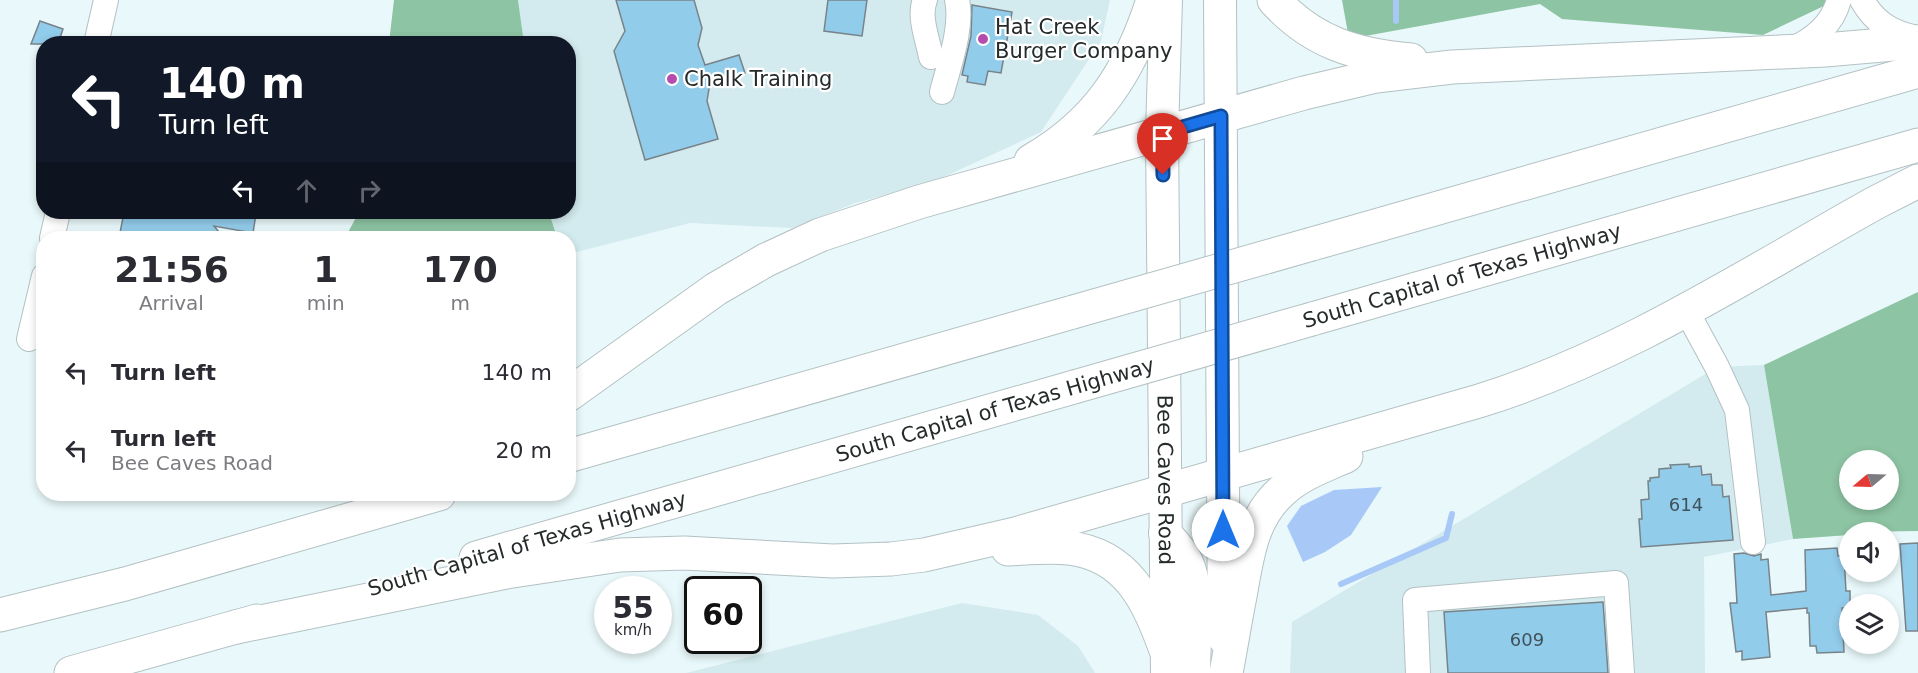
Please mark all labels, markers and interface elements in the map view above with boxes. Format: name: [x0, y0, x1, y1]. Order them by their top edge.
place label: Hat Creek Burger Company: [995, 15, 1172, 63]
marker: Hat Creek Burger Company: [976, 32, 990, 46]
text: 140 m: [159, 59, 305, 108]
icon: left: [60, 60, 138, 138]
place label: Chalk Training: [684, 67, 832, 91]
marker: Chalk Training: [665, 72, 679, 86]
text: Turn left: [159, 109, 269, 140]
pin: [1137, 113, 1188, 175]
icon: arrive: [1146, 122, 1179, 155]
icon: left: [227, 174, 260, 207]
icon: ahead: [290, 174, 323, 207]
icon: right: [353, 174, 386, 207]
street label: South Capital of Texas Highway: [1300, 219, 1624, 333]
text: 21:56: [114, 249, 229, 290]
text: 1: [313, 249, 338, 290]
text: 170: [423, 249, 498, 290]
text: Arrival: [139, 291, 204, 315]
text: min: [307, 291, 345, 315]
text: m: [451, 291, 470, 315]
street label: South Capital of Texas Highway: [833, 353, 1157, 467]
icon: left: [60, 356, 93, 389]
text: Turn left: [111, 360, 216, 385]
text: 140 m: [482, 360, 552, 385]
street label: Bee Caves Road: [1152, 395, 1178, 565]
text: Turn left: [111, 426, 216, 451]
icon: left: [60, 434, 93, 467]
text: 20 m: [496, 438, 552, 463]
north arrow: [1839, 450, 1899, 510]
map controls: [1839, 450, 1899, 654]
text: Bee Caves Road: [111, 451, 273, 475]
street label: South Capital of Texas Highway: [365, 487, 689, 601]
house number: 614: [1669, 494, 1703, 515]
position arrow: [1191, 498, 1255, 562]
button: sound: [1839, 522, 1899, 582]
speed limit sign: 60: [684, 576, 762, 654]
text: 55: [612, 590, 654, 625]
button: layers: [1839, 594, 1899, 654]
text: km/h: [614, 621, 652, 639]
house number: 609: [1510, 629, 1544, 650]

